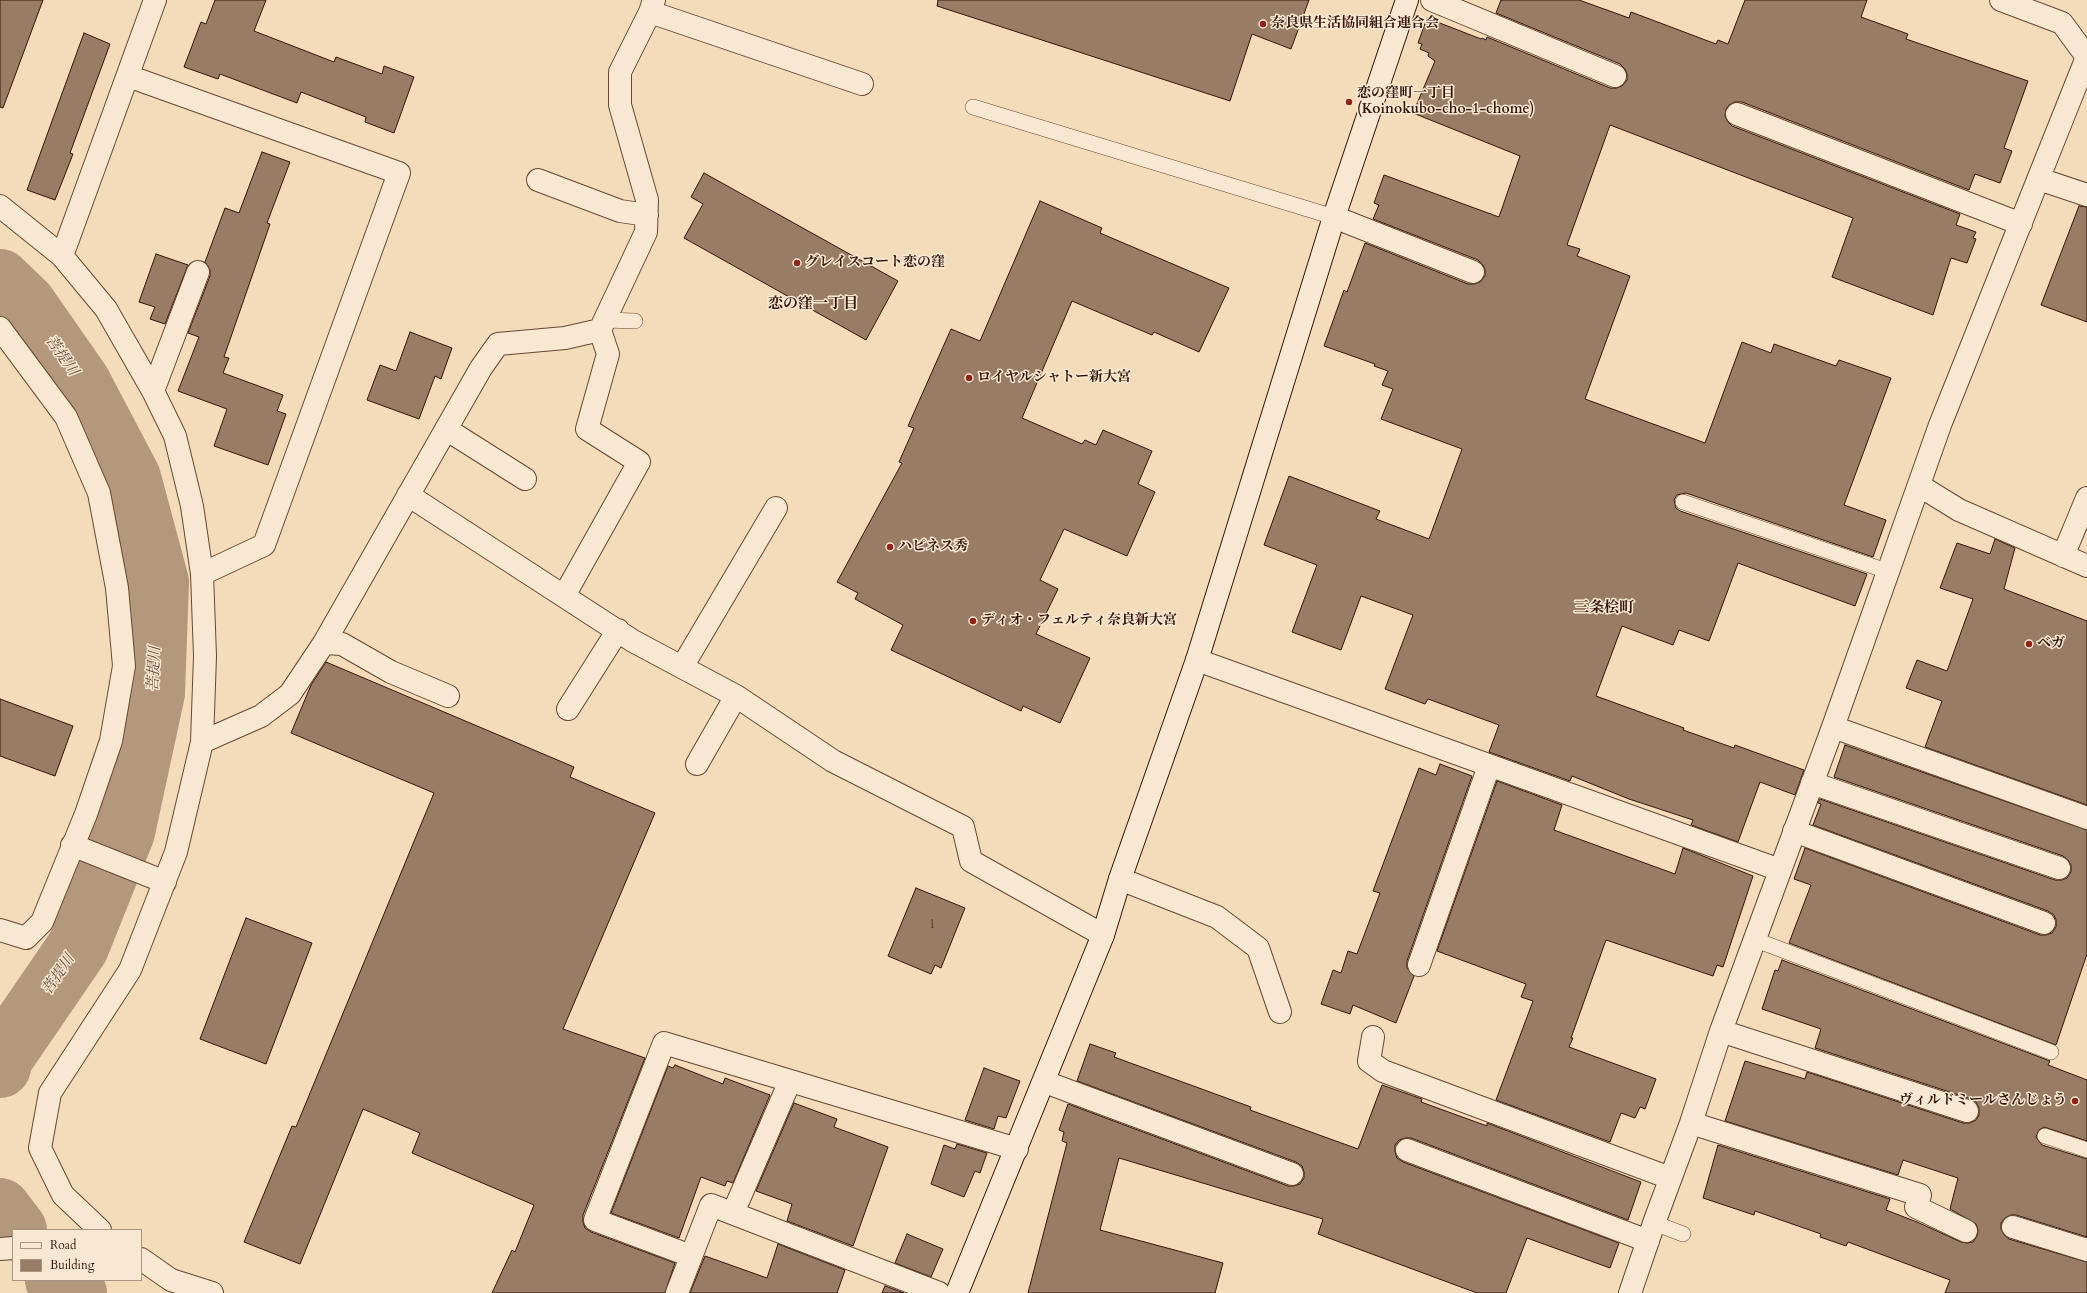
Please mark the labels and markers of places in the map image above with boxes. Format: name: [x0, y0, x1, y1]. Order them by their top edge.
place label: 奈良県生活協同組合連合会: [1271, 16, 1439, 32]
marker: 奈良県生活協同組合連合会: [1258, 19, 1268, 29]
place label: 恋の窪町一丁目 (Koinokubo-cho-1-chome): [1357, 86, 1534, 118]
marker: 恋の窪町一丁目 (Koinokubo-cho-1-chome): [1344, 97, 1354, 107]
place label: グレイスコート恋の窪: [805, 255, 945, 271]
marker: グレイスコート恋の窪: [792, 258, 802, 268]
place label: ロイヤルシャトー新大宮: [977, 370, 1131, 386]
marker: ロイヤルシャトー新大宮: [964, 373, 974, 383]
place label: ハピネス秀: [898, 539, 968, 555]
marker: ハピネス秀: [885, 542, 895, 552]
place label: ディオ・フェルティ奈良新大宮: [981, 613, 1177, 629]
marker: ディオ・フェルティ奈良新大宮: [968, 616, 978, 626]
place label: ベガ: [2037, 636, 2065, 652]
marker: ベガ: [2024, 639, 2034, 649]
place label: ヴィルドミールさんじょう: [1899, 1093, 2067, 1109]
marker: ヴィルドミールさんじょう: [2070, 1096, 2080, 1106]

